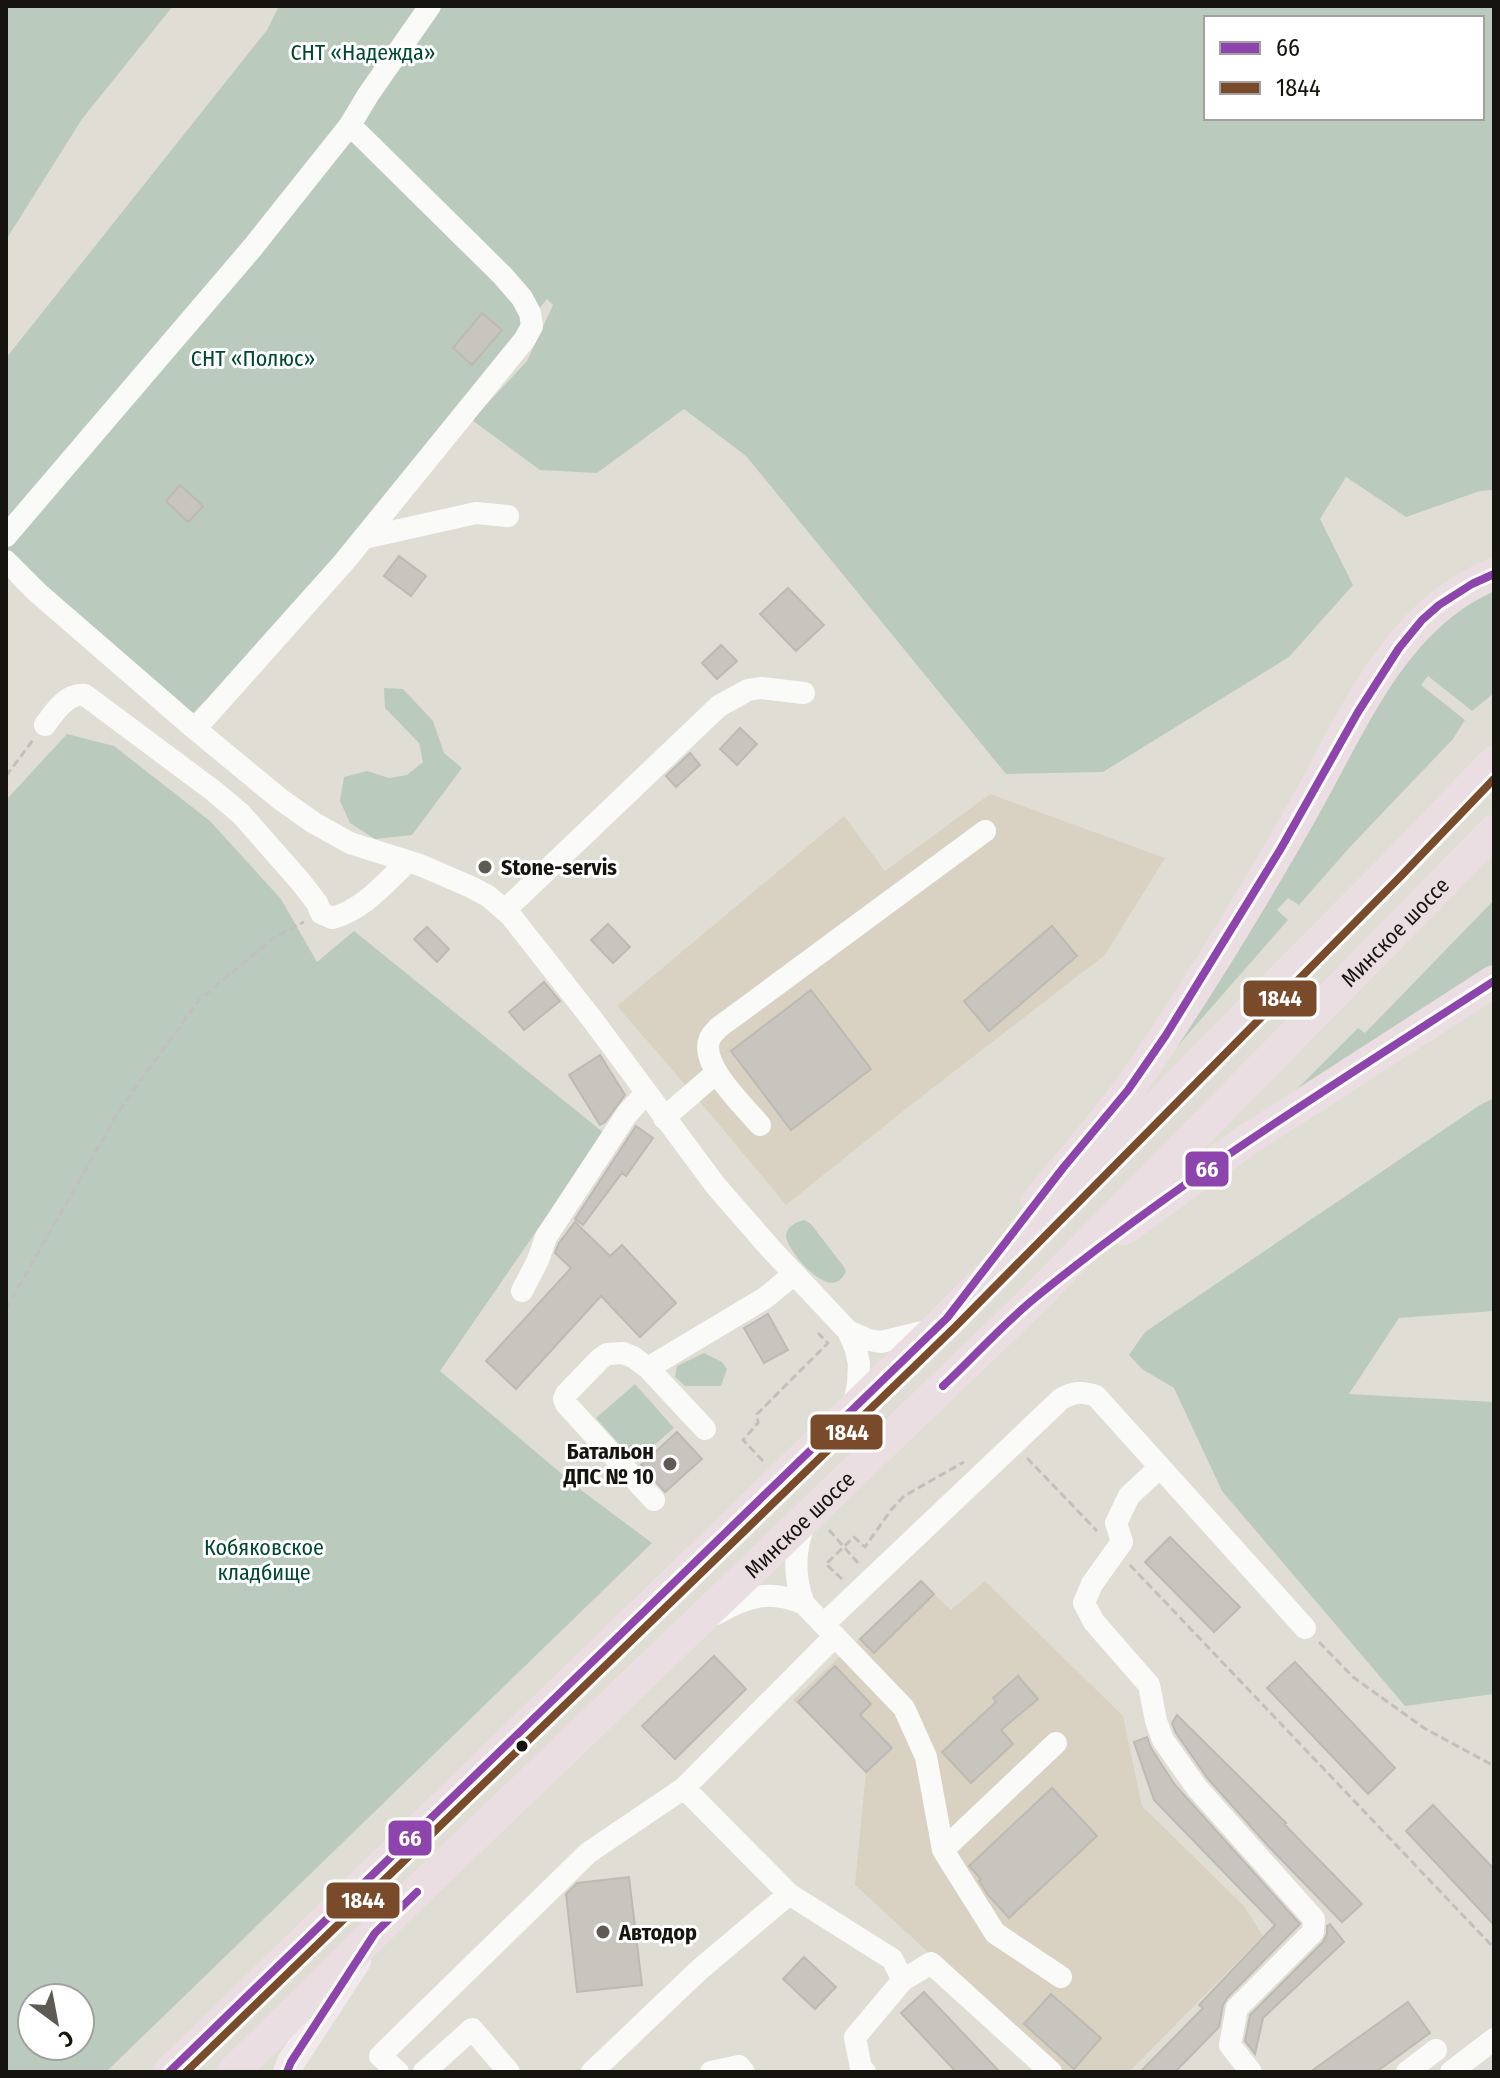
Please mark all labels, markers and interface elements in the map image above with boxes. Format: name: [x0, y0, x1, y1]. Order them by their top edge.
legend: [1204, 16, 1484, 120]
text: 66: [1276, 34, 1300, 62]
park label: СНТ «Надежда»: [290, 39, 436, 66]
text: 1844: [1276, 74, 1321, 102]
park label: СНТ «Полюс»: [191, 345, 315, 372]
place label: Stone-servis: [501, 854, 617, 881]
marker: Stone-servis: [476, 858, 494, 876]
street label: Минское шоссе: [1336, 872, 1455, 992]
line badge: 1844: [1242, 979, 1318, 1018]
text: 1844: [1258, 985, 1302, 1012]
line badge: 66: [1184, 1150, 1230, 1188]
text: 66: [1195, 1156, 1219, 1183]
line badge: 1844: [809, 1413, 884, 1451]
text: 1844: [825, 1419, 869, 1446]
place label: Батальон ДПС № 10: [562, 1438, 654, 1490]
marker: Батальон ДПС № 10: [661, 1455, 679, 1473]
street label: Минское шоссе: [739, 1465, 861, 1584]
park label: Кобяковское кладбище: [204, 1534, 324, 1586]
unlabelled marker: [514, 1738, 530, 1754]
line badge: 66: [387, 1819, 433, 1857]
text: 66: [398, 1825, 422, 1852]
line badge: 1844: [325, 1881, 401, 1920]
text: 1844: [341, 1887, 385, 1914]
place label: Автодор: [618, 1919, 697, 1946]
marker: Автодор: [594, 1923, 612, 1941]
north arrow: [16, 1982, 96, 2062]
text: С: [54, 2024, 78, 2053]

